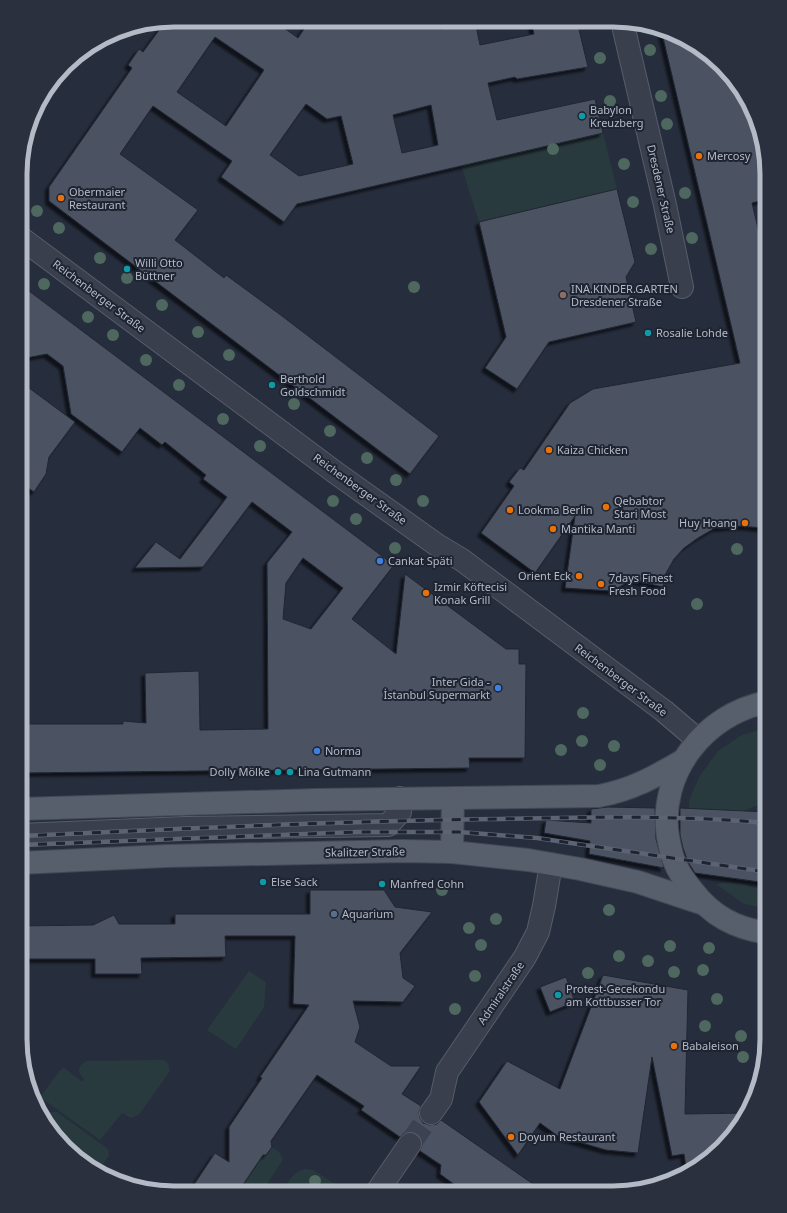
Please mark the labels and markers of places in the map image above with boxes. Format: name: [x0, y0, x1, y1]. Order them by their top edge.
place label: Babylon Kreuzberg: [590, 102, 643, 130]
marker: Babylon Kreuzberg: [577, 111, 587, 121]
place label: Mercosy: [707, 148, 751, 163]
marker: Mercosy: [694, 151, 704, 161]
place label: Obermaier Restaurant: [69, 184, 126, 212]
marker: Obermaier Restaurant: [56, 193, 66, 203]
place label: Willi Otto Büttner: [135, 255, 183, 283]
marker: Willi Otto Büttner: [122, 264, 132, 274]
place label: INA.KINDER.GARTEN Dresdener Straße: [571, 281, 678, 309]
marker: INA.KINDER.GARTEN Dresdener Straße: [558, 290, 568, 300]
place label: Rosalie Lohde: [656, 325, 728, 340]
marker: Rosalie Lohde: [643, 328, 653, 338]
place label: Berthold Goldschmidt: [280, 371, 346, 399]
marker: Berthold Goldschmidt: [267, 380, 277, 390]
place label: Kaiza Chicken: [557, 442, 628, 457]
marker: Kaiza Chicken: [544, 445, 554, 455]
place label: Qebabtor Stari Most: [614, 493, 666, 521]
place label: Lookma Berlin: [518, 502, 593, 517]
marker: Qebabtor Stari Most: [601, 502, 611, 512]
marker: Lookma Berlin: [505, 505, 515, 515]
place label: Huy Hoang: [679, 515, 737, 530]
marker: Huy Hoang: [740, 518, 750, 528]
place label: Mantika Manti: [561, 521, 635, 536]
marker: Mantika Manti: [548, 524, 558, 534]
place label: Cankat Späti: [388, 553, 453, 568]
marker: Cankat Späti: [375, 556, 385, 566]
place label: Orient Eck: [518, 568, 571, 583]
place label: 7days Finest Fresh Food: [609, 570, 673, 598]
marker: Orient Eck: [574, 571, 584, 581]
place label: Izmir Köftecisi Konak Grill: [434, 579, 507, 607]
marker: 7days Finest Fresh Food: [596, 579, 606, 589]
marker: Izmir Köftecisi Konak Grill: [421, 588, 431, 598]
place label: Inter Gida - İstanbul Supermarkt: [384, 674, 490, 702]
marker: Inter Gida - İstanbul Supermarkt: [493, 683, 503, 693]
place label: Norma: [325, 743, 361, 758]
marker: Norma: [312, 746, 322, 756]
place label: Dolly Mölke: [210, 764, 270, 779]
place label: Lina Gutmann: [298, 764, 371, 779]
marker: Dolly Mölke: [273, 767, 283, 777]
marker: Lina Gutmann: [285, 767, 295, 777]
place label: Else Sack: [271, 874, 318, 889]
place label: Manfred Cohn: [390, 876, 464, 891]
marker: Else Sack: [258, 877, 268, 887]
marker: Manfred Cohn: [377, 879, 387, 889]
place label: Aquarium: [342, 906, 393, 921]
marker: Aquarium: [329, 909, 339, 919]
place label: Protest-Gecekondu am Kottbusser Tor: [566, 981, 665, 1009]
marker: Protest-Gecekondu am Kottbusser Tor: [553, 990, 563, 1000]
place label: Babaleison: [682, 1038, 739, 1053]
marker: Babaleison: [669, 1041, 679, 1051]
place label: Doyum Restaurant: [519, 1129, 616, 1144]
marker: Doyum Restaurant: [506, 1132, 516, 1142]

